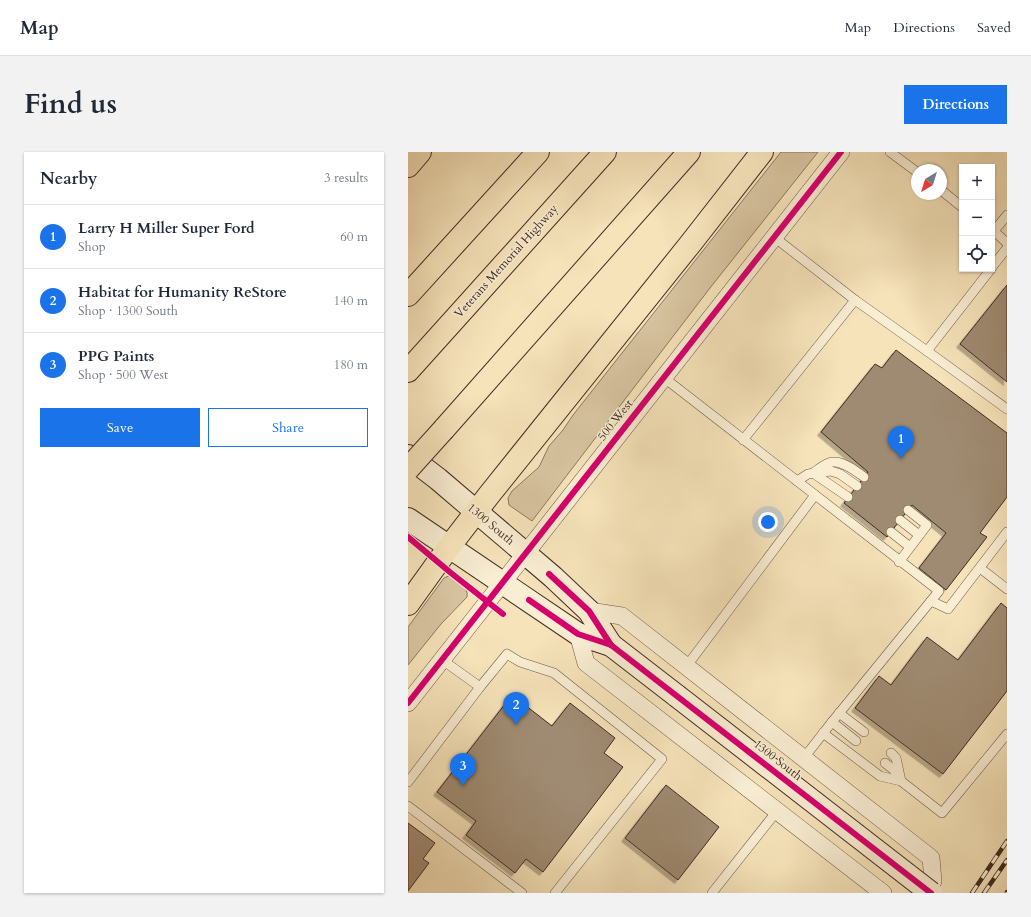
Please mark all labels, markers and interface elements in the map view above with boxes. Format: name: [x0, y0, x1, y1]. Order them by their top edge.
text: Map: [20, 15, 59, 41]
text: Map: [845, 18, 871, 37]
text: Directions: [893, 18, 955, 37]
text: Saved: [977, 18, 1011, 37]
text: Find us: [24, 85, 117, 123]
button: Directions: [904, 85, 1007, 124]
north arrow: [911, 164, 947, 200]
map controls: [959, 164, 995, 272]
button: +: [959, 164, 995, 200]
text: Nearby: [40, 167, 97, 190]
text: 3 results: [324, 169, 368, 187]
street label: Veterans Memorial Highway: [451, 200, 562, 321]
button: −: [959, 200, 995, 236]
text: Larry H Miller Super Ford: [78, 218, 255, 238]
text: 1: [50, 228, 56, 246]
text: 60 m: [340, 228, 368, 246]
button: locate: [959, 236, 995, 272]
text: Shop: [78, 238, 106, 256]
text: Habitat for Humanity ReStore: [78, 282, 287, 302]
text: 2: [50, 292, 56, 310]
text: 140 m: [334, 292, 368, 310]
text: Shop · 1300 South: [78, 302, 178, 320]
text: PPG Paints: [78, 346, 154, 366]
text: 3: [50, 356, 56, 374]
text: 180 m: [334, 356, 368, 374]
text: Shop · 500 West: [78, 366, 168, 384]
street label: 500 West: [594, 396, 636, 444]
button: Save: [40, 408, 200, 447]
button: Share: [208, 408, 368, 447]
pin: 1: [888, 426, 914, 459]
street label: 1300 South: [464, 499, 518, 549]
your location: [758, 512, 778, 532]
pin: 2: [503, 692, 529, 725]
street label: 1300 South: [751, 736, 806, 784]
pin: 3: [450, 753, 476, 786]

